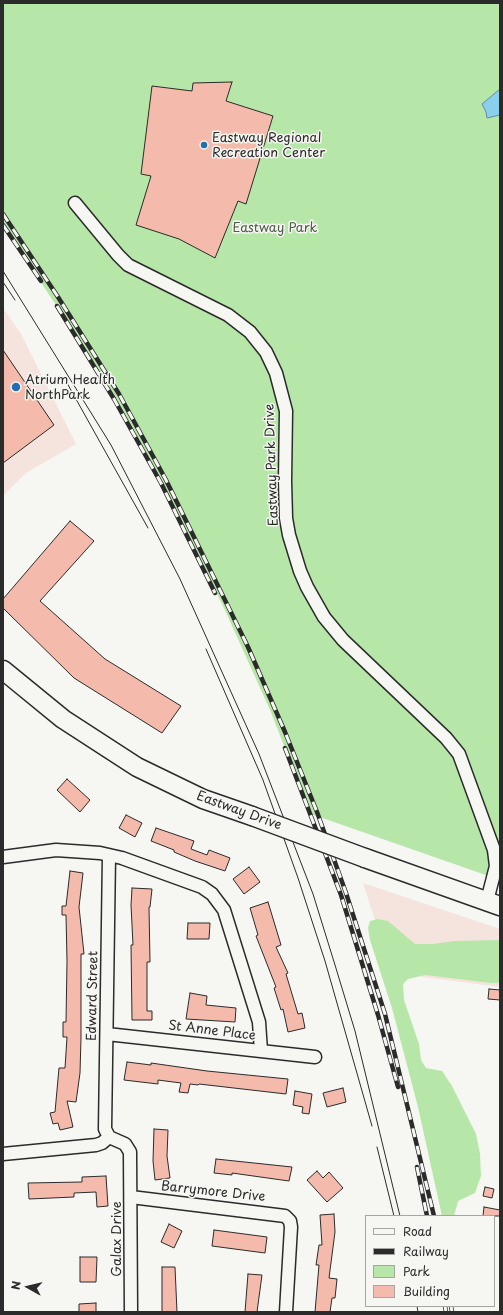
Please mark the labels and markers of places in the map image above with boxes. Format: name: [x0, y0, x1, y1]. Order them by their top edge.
place label: Eastway Regional Recreation Center: [212, 130, 325, 161]
marker: Eastway Regional Recreation Center: [199, 140, 209, 150]
place label: Atrium Health NorthPark: [25, 372, 115, 403]
marker: Atrium Health NorthPark: [10, 381, 22, 393]

